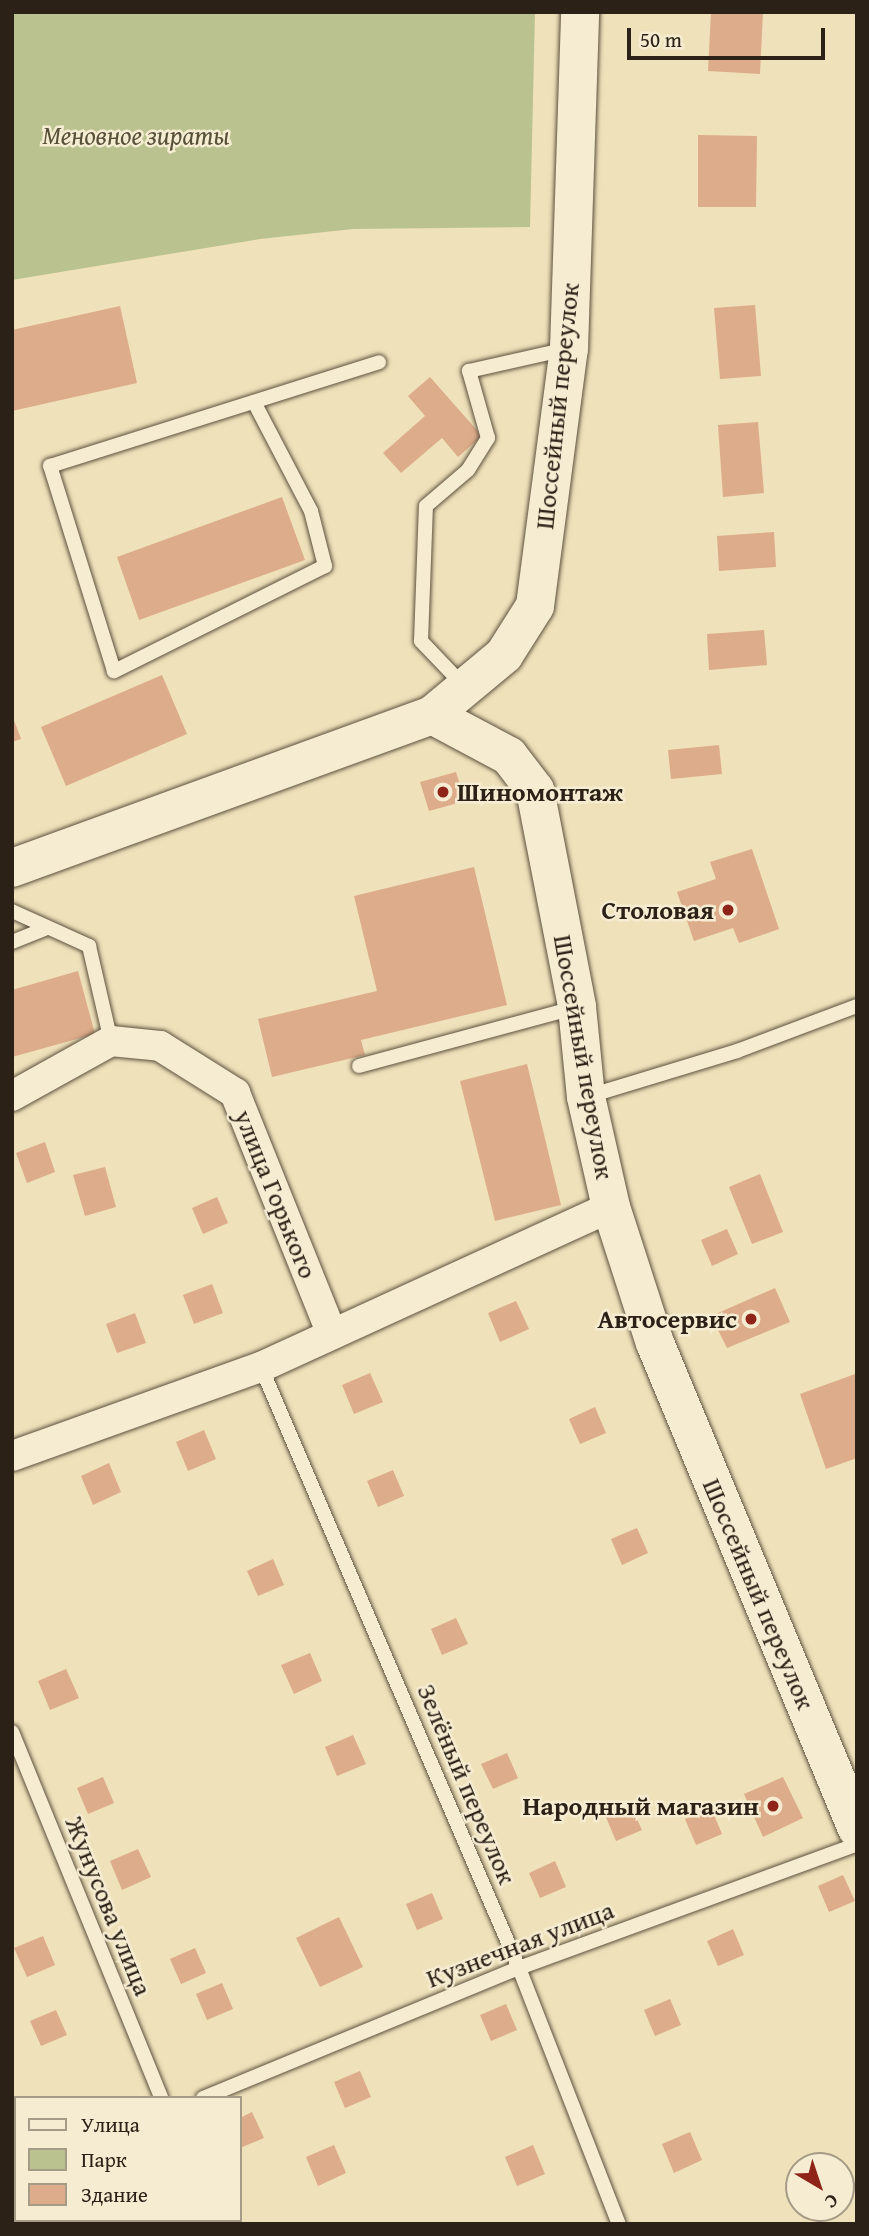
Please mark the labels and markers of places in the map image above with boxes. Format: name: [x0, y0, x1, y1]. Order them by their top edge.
place label: Шиномонтаж: [457, 776, 623, 808]
marker: Шиномонтаж: [435, 784, 451, 800]
place label: Столовая: [602, 894, 714, 926]
marker: Столовая: [720, 902, 736, 918]
place label: Автосервис: [598, 1303, 737, 1335]
marker: Автосервис: [743, 1311, 759, 1327]
place label: Народный магазин: [522, 1790, 759, 1822]
marker: Народный магазин: [765, 1798, 781, 1814]

